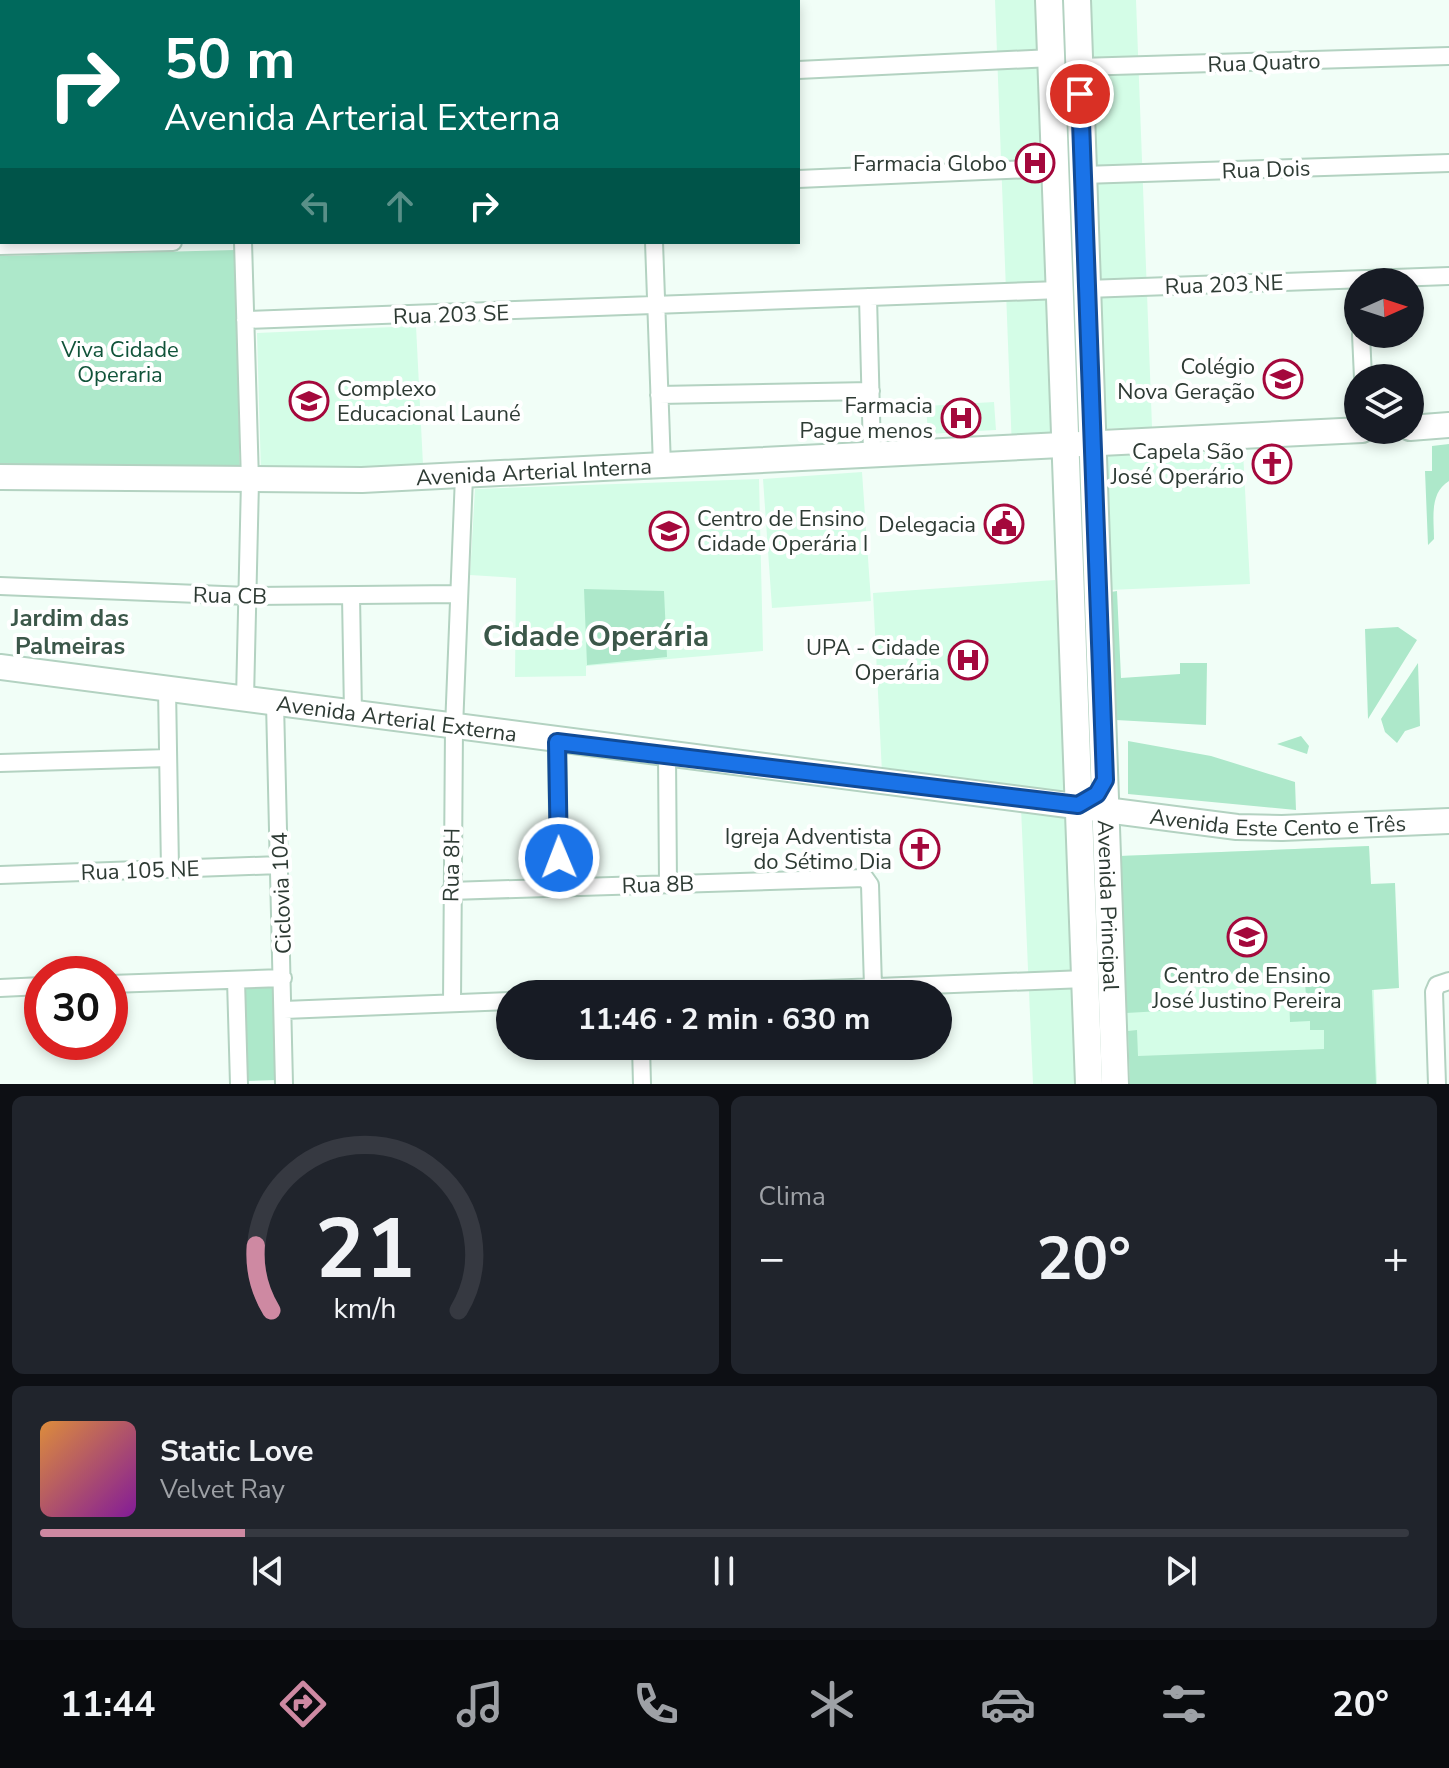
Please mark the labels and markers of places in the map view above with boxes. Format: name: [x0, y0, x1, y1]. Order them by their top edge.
pin: [1046, 60, 1114, 128]
hospital icon: Farmacia Globo: [1014, 142, 1056, 184]
place label: Farmacia Globo: [853, 149, 1007, 179]
place label: Colégio Nova Geração: [1117, 352, 1255, 407]
school or university icon: Colégio Nova Geração: [1262, 358, 1304, 400]
place label: Complexo Educacional Launé: [337, 374, 521, 429]
school or university icon: Complexo Educacional Launé: [288, 380, 330, 422]
place label: Farmacia Pague menos: [800, 391, 933, 446]
hospital icon: Farmacia Pague menos: [940, 397, 982, 439]
place label: Capela São José Operário: [1110, 437, 1244, 492]
church icon: Capela São José Operário: [1251, 443, 1293, 485]
public building icon: Delegacia: [983, 503, 1025, 545]
place label: Centro de Ensino Cidade Operária I: [697, 504, 868, 559]
school or university icon: Centro de Ensino Cidade Operária I: [648, 510, 690, 552]
place label: Delegacia: [878, 510, 976, 540]
place label: UPA - Cidade Operária: [806, 633, 940, 688]
hospital icon: UPA - Cidade Operária: [947, 639, 989, 681]
place label: Igreja Adventista do Sétimo Dia: [725, 822, 892, 877]
church icon: Igreja Adventista do Sétimo Dia: [899, 828, 941, 870]
school or university icon: Centro de Ensino José Justino Pereira: [1226, 916, 1268, 958]
place label: Centro de Ensino José Justino Pereira: [1151, 961, 1342, 1016]

